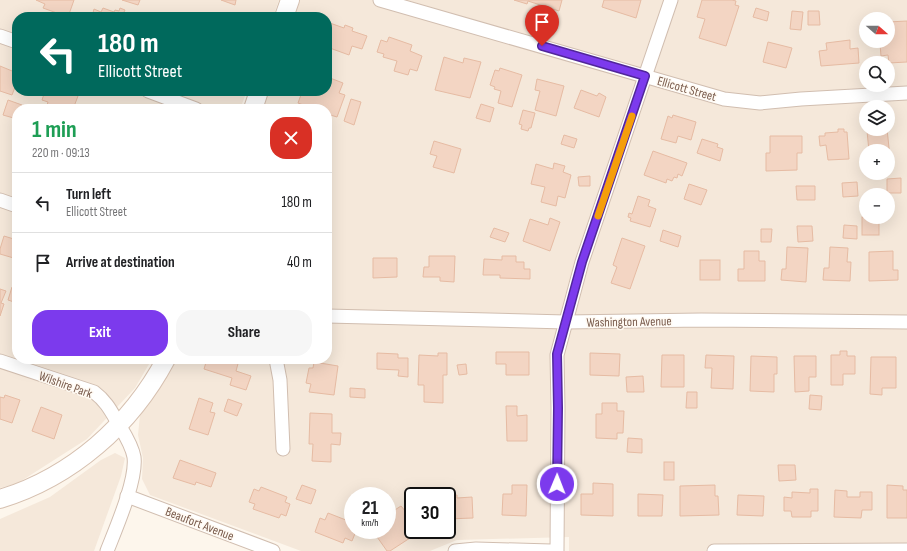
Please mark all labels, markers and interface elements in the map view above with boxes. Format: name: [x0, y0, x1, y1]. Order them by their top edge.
pin: [525, 5, 559, 46]
icon: arrive: [531, 11, 553, 33]
north arrow: [859, 12, 895, 48]
map controls: [859, 12, 895, 224]
text: 180 m: [98, 27, 158, 60]
icon: left: [32, 28, 84, 80]
button: search: [859, 56, 895, 92]
text: Ellicott Street: [98, 61, 182, 82]
street label: Ellicott Street: [655, 73, 718, 105]
button: layers: [859, 100, 895, 136]
text: 1 min: [32, 115, 77, 144]
button: close: [270, 117, 312, 159]
button: +: [859, 144, 895, 180]
text: 220 m · 09:13: [32, 145, 90, 161]
text: Turn left: [66, 185, 111, 204]
button: −: [859, 188, 895, 224]
icon: left: [32, 192, 54, 214]
text: 180 m: [281, 193, 312, 212]
text: Ellicott Street: [66, 204, 127, 220]
icon: arrive: [32, 252, 54, 274]
text: Arrive at destination: [66, 253, 175, 272]
text: 40 m: [287, 253, 312, 272]
button: Exit: [32, 310, 168, 356]
button: Share: [176, 310, 312, 356]
street label: Washington Avenue: [586, 313, 672, 331]
street label: Wilshire Park: [37, 368, 95, 402]
position arrow: [536, 463, 578, 505]
speed limit sign: 30: [404, 487, 456, 539]
text: 21: [362, 496, 378, 520]
street label: Beaufort Avenue: [163, 504, 236, 544]
text: km/h: [361, 517, 379, 529]

